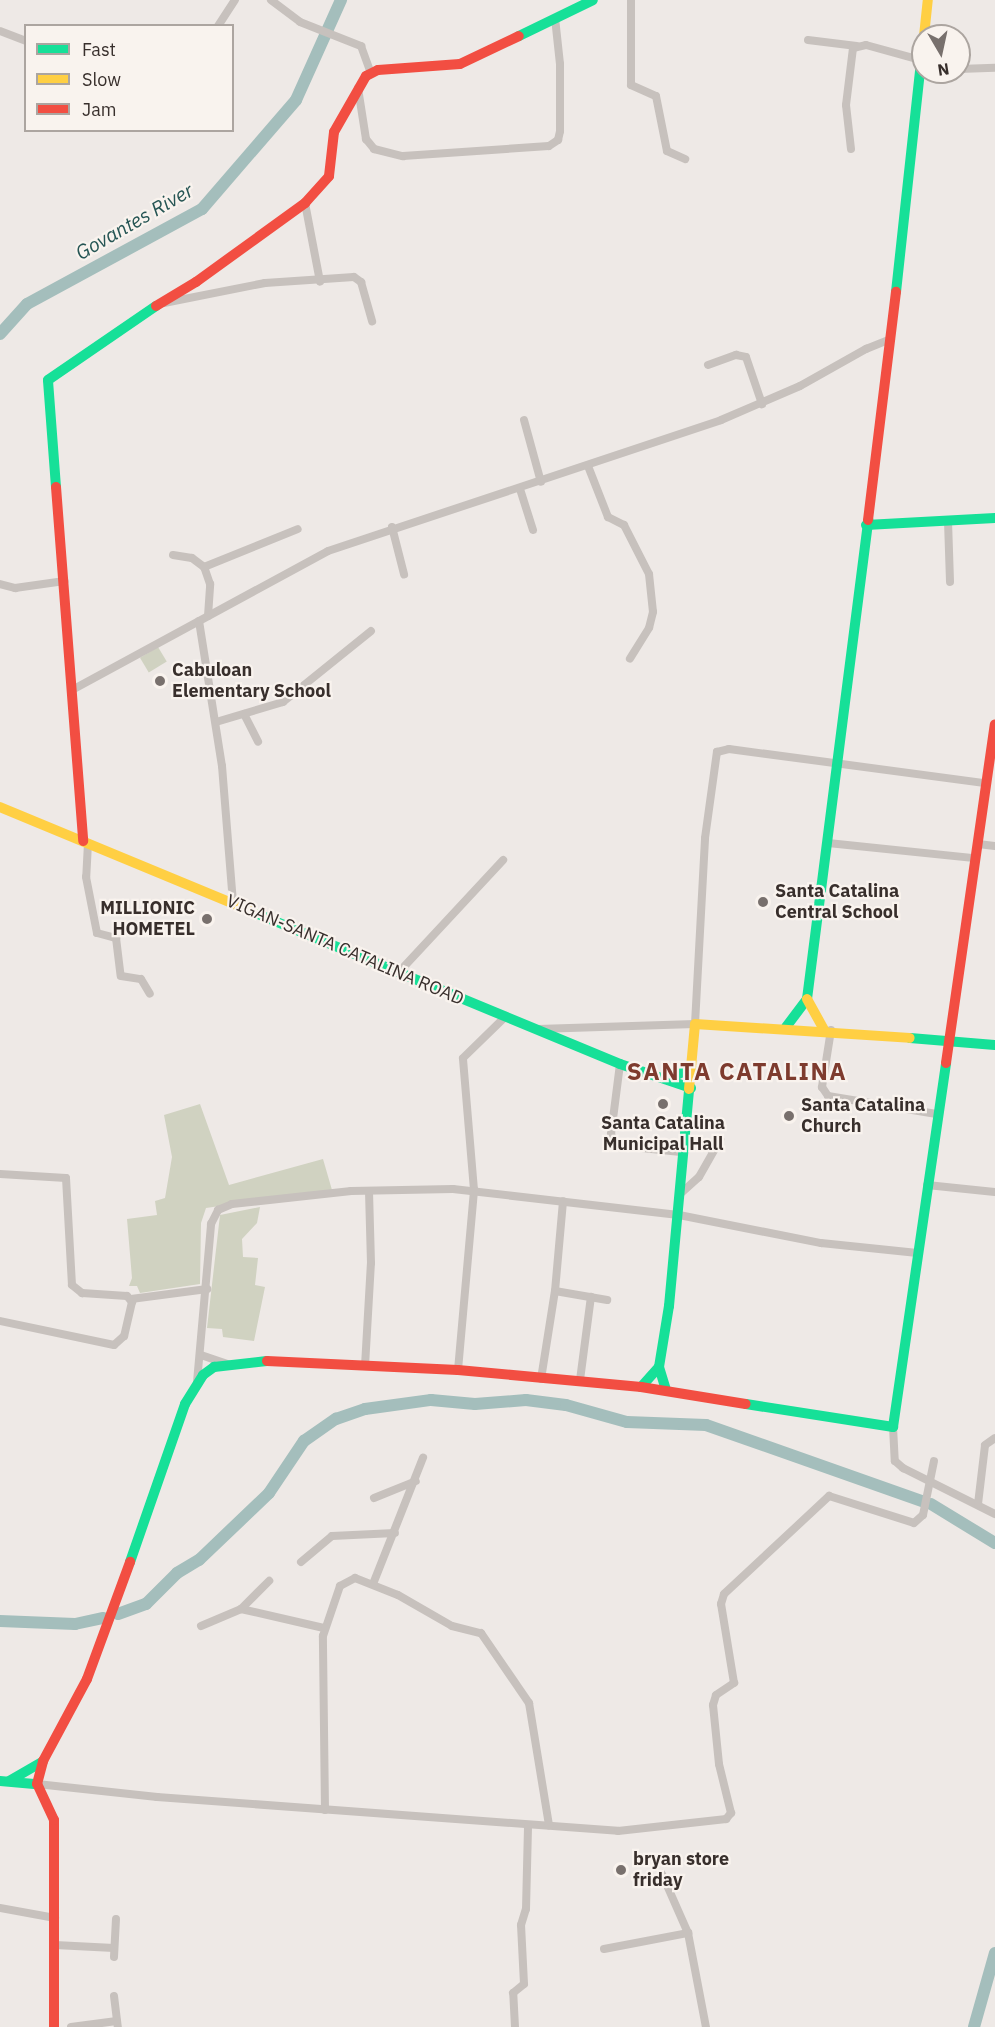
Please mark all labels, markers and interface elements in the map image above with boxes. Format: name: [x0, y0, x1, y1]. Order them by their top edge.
legend: [24, 24, 234, 132]
north arrow: [911, 24, 971, 84]
text: Fast: [82, 38, 116, 61]
text: N: [936, 59, 951, 81]
text: Slow: [82, 68, 121, 91]
text: Jam: [82, 98, 117, 121]
water label: Govantes River: [71, 178, 197, 264]
place label: Cabuloan Elementary School: [172, 660, 331, 702]
marker: Cabuloan Elementary School: [153, 674, 167, 688]
place label: Santa Catalina Central School: [775, 881, 899, 924]
street label: VIGAN-SANTA CATALINA ROAD: [223, 890, 467, 1010]
marker: Santa Catalina Central School: [756, 895, 770, 909]
place label: MILLIONIC HOMETEL: [100, 898, 195, 940]
marker: MILLIONIC HOMETEL: [200, 912, 214, 926]
district label: SANTA CATALINA: [627, 1058, 847, 1086]
place label: Santa Catalina Church: [801, 1095, 925, 1138]
marker: Santa Catalina Municipal Hall: [656, 1097, 670, 1111]
marker: Santa Catalina Church: [782, 1109, 796, 1123]
place label: Santa Catalina Municipal Hall: [601, 1113, 725, 1156]
place label: bryan store friday: [633, 1849, 729, 1892]
marker: bryan store friday: [614, 1863, 628, 1877]

